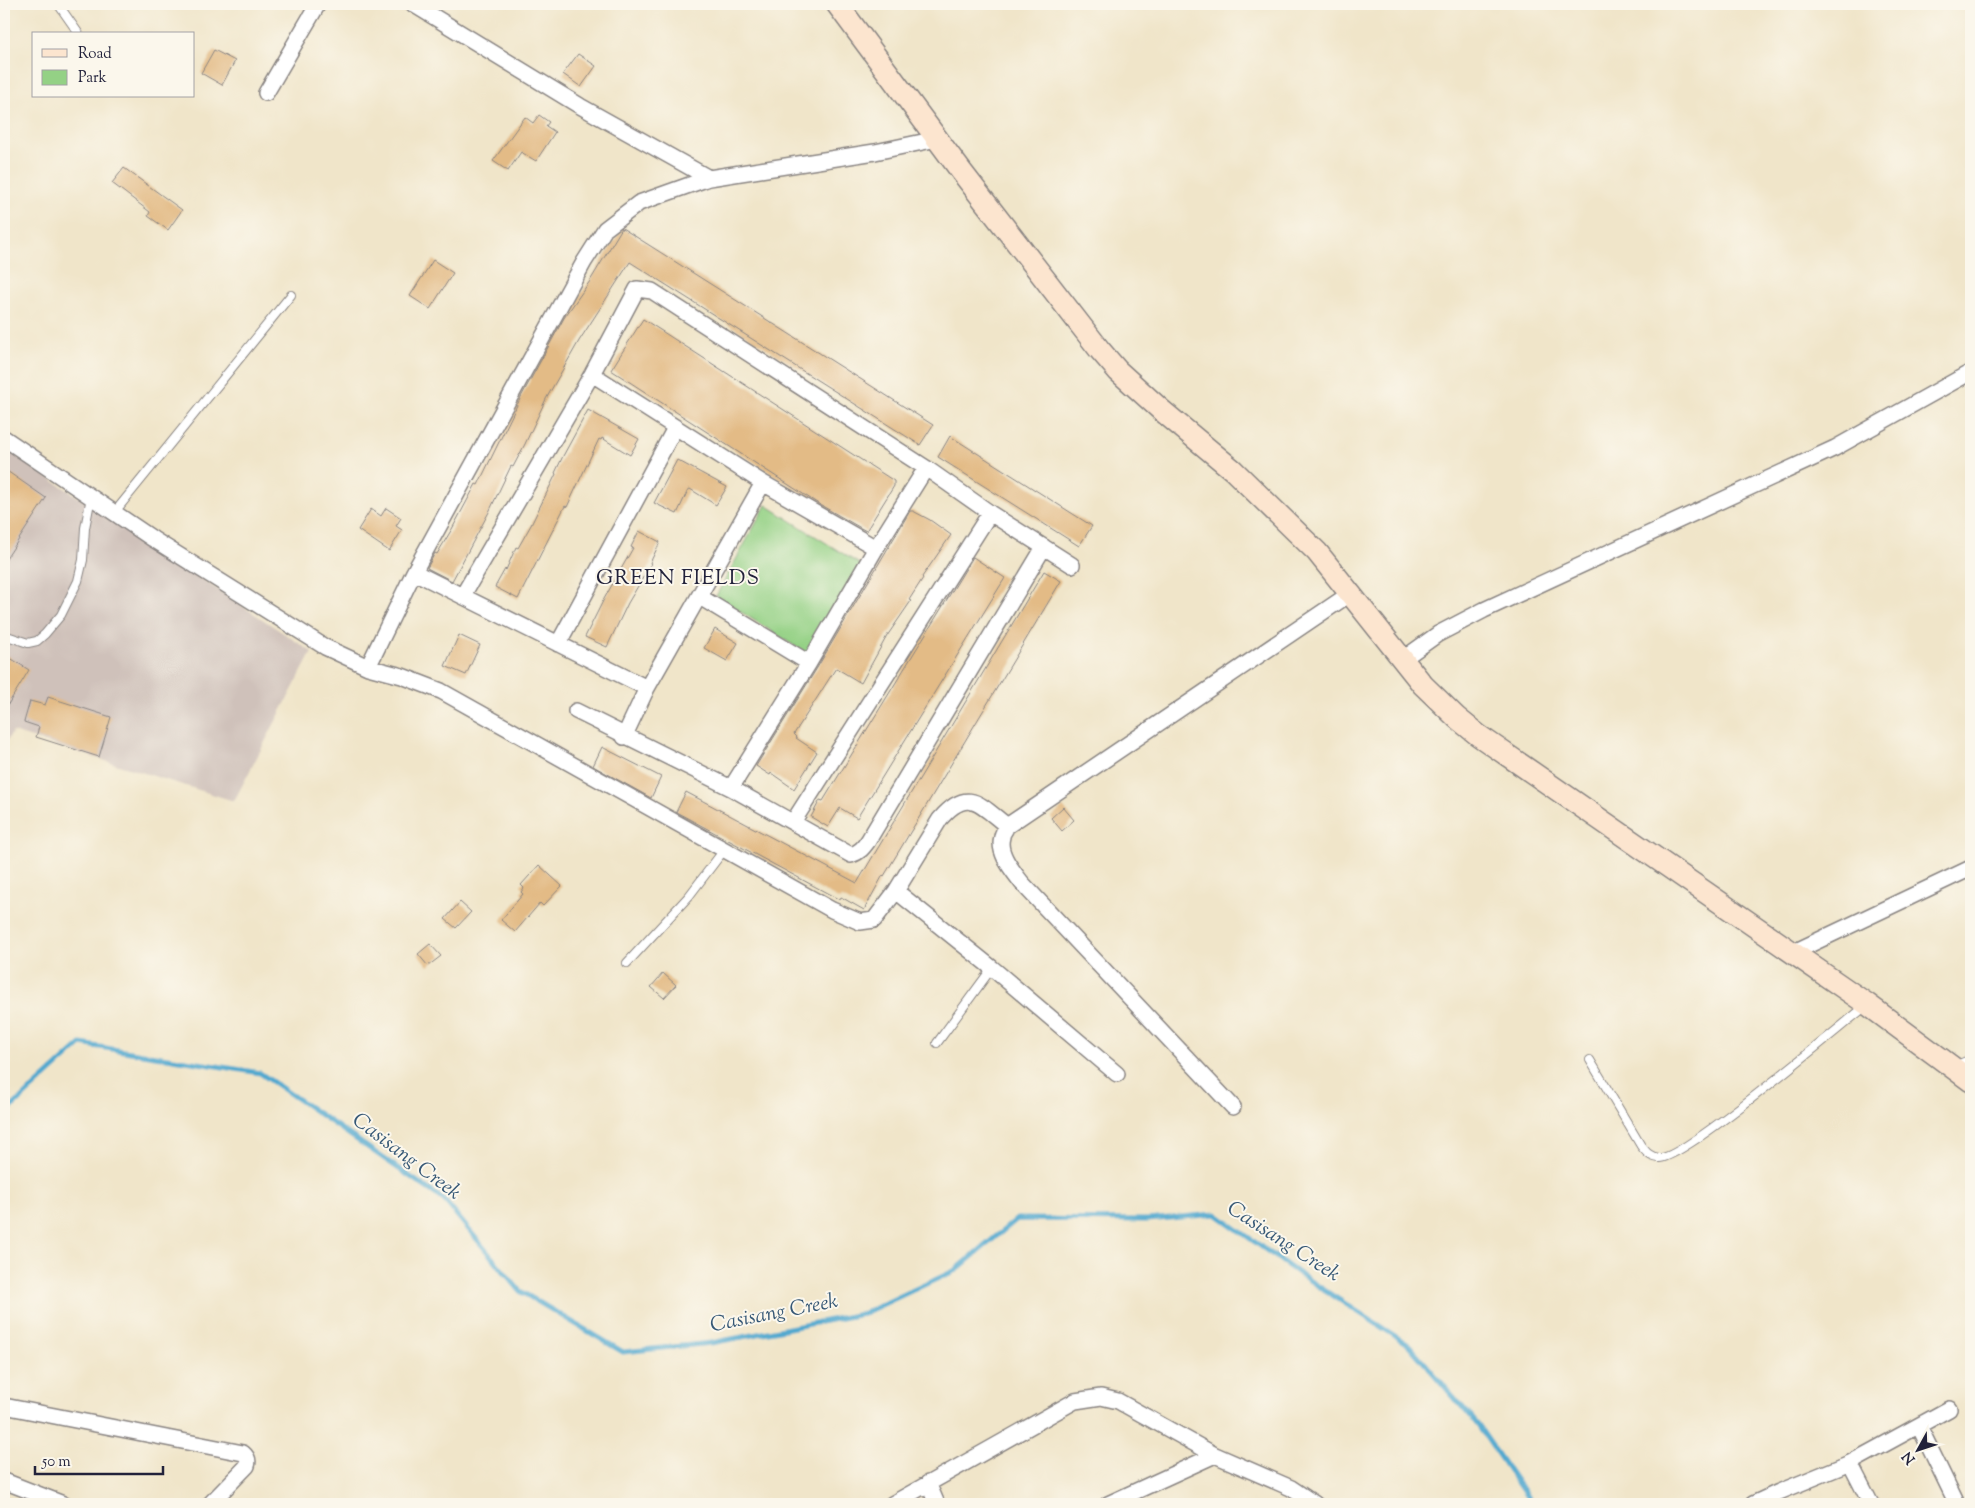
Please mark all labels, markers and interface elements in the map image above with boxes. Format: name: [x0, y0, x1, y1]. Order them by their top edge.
legend: [32, 32, 195, 98]
text: Road: [78, 44, 112, 65]
text: Park: [78, 68, 107, 89]
district label: GREEN FIELDS: [596, 564, 760, 594]
water label: Casisang Creek: [345, 1106, 467, 1208]
water label: Casisang Creek: [1221, 1194, 1346, 1290]
water label: Casisang Creek: [708, 1287, 841, 1341]
north arrow: [1892, 1426, 1942, 1476]
scale bar: [35, 1443, 162, 1475]
text: N: [1898, 1446, 1921, 1468]
text: 50 m: [41, 1452, 71, 1473]

